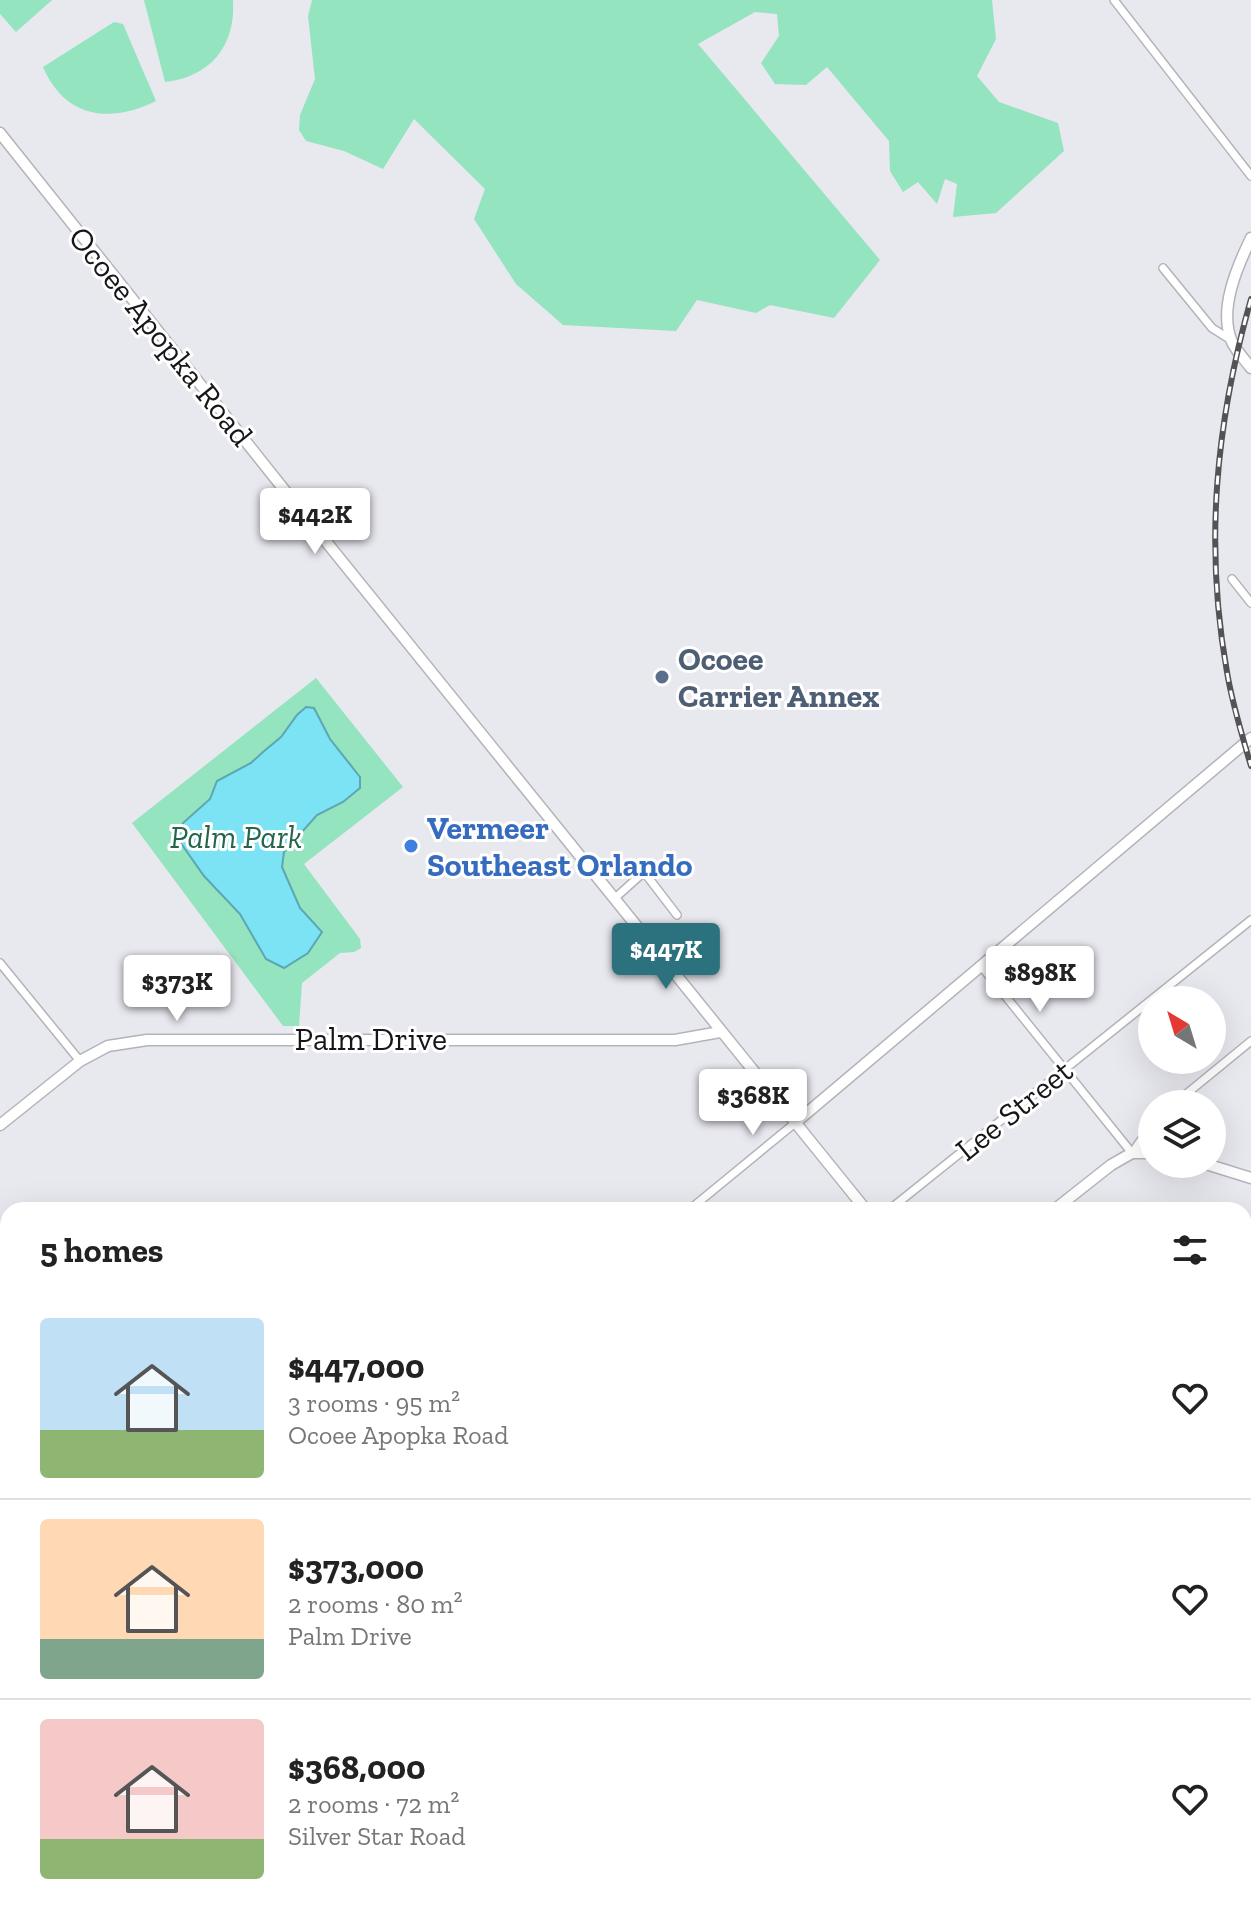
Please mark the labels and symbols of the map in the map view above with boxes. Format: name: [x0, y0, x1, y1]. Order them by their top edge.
street label: Ocoee Apopka Road: [61, 219, 261, 454]
pin: $442K: [259, 488, 371, 556]
place label: Ocoee Carrier Annex: [678, 640, 879, 715]
marker: Ocoee Carrier Annex: [653, 668, 671, 686]
place label: Vermeer Southeast Orlando: [427, 809, 693, 884]
park label: Palm Park: [170, 818, 302, 856]
marker: Vermeer Southeast Orlando: [402, 837, 420, 855]
pin: $447K: [610, 923, 722, 991]
pin: $898K: [984, 946, 1096, 1014]
pin: $373K: [121, 955, 233, 1023]
north arrow: [1138, 986, 1226, 1074]
street label: Palm Drive: [295, 1020, 447, 1058]
street label: Lee Street: [948, 1051, 1080, 1169]
pin: $368K: [697, 1069, 809, 1137]

